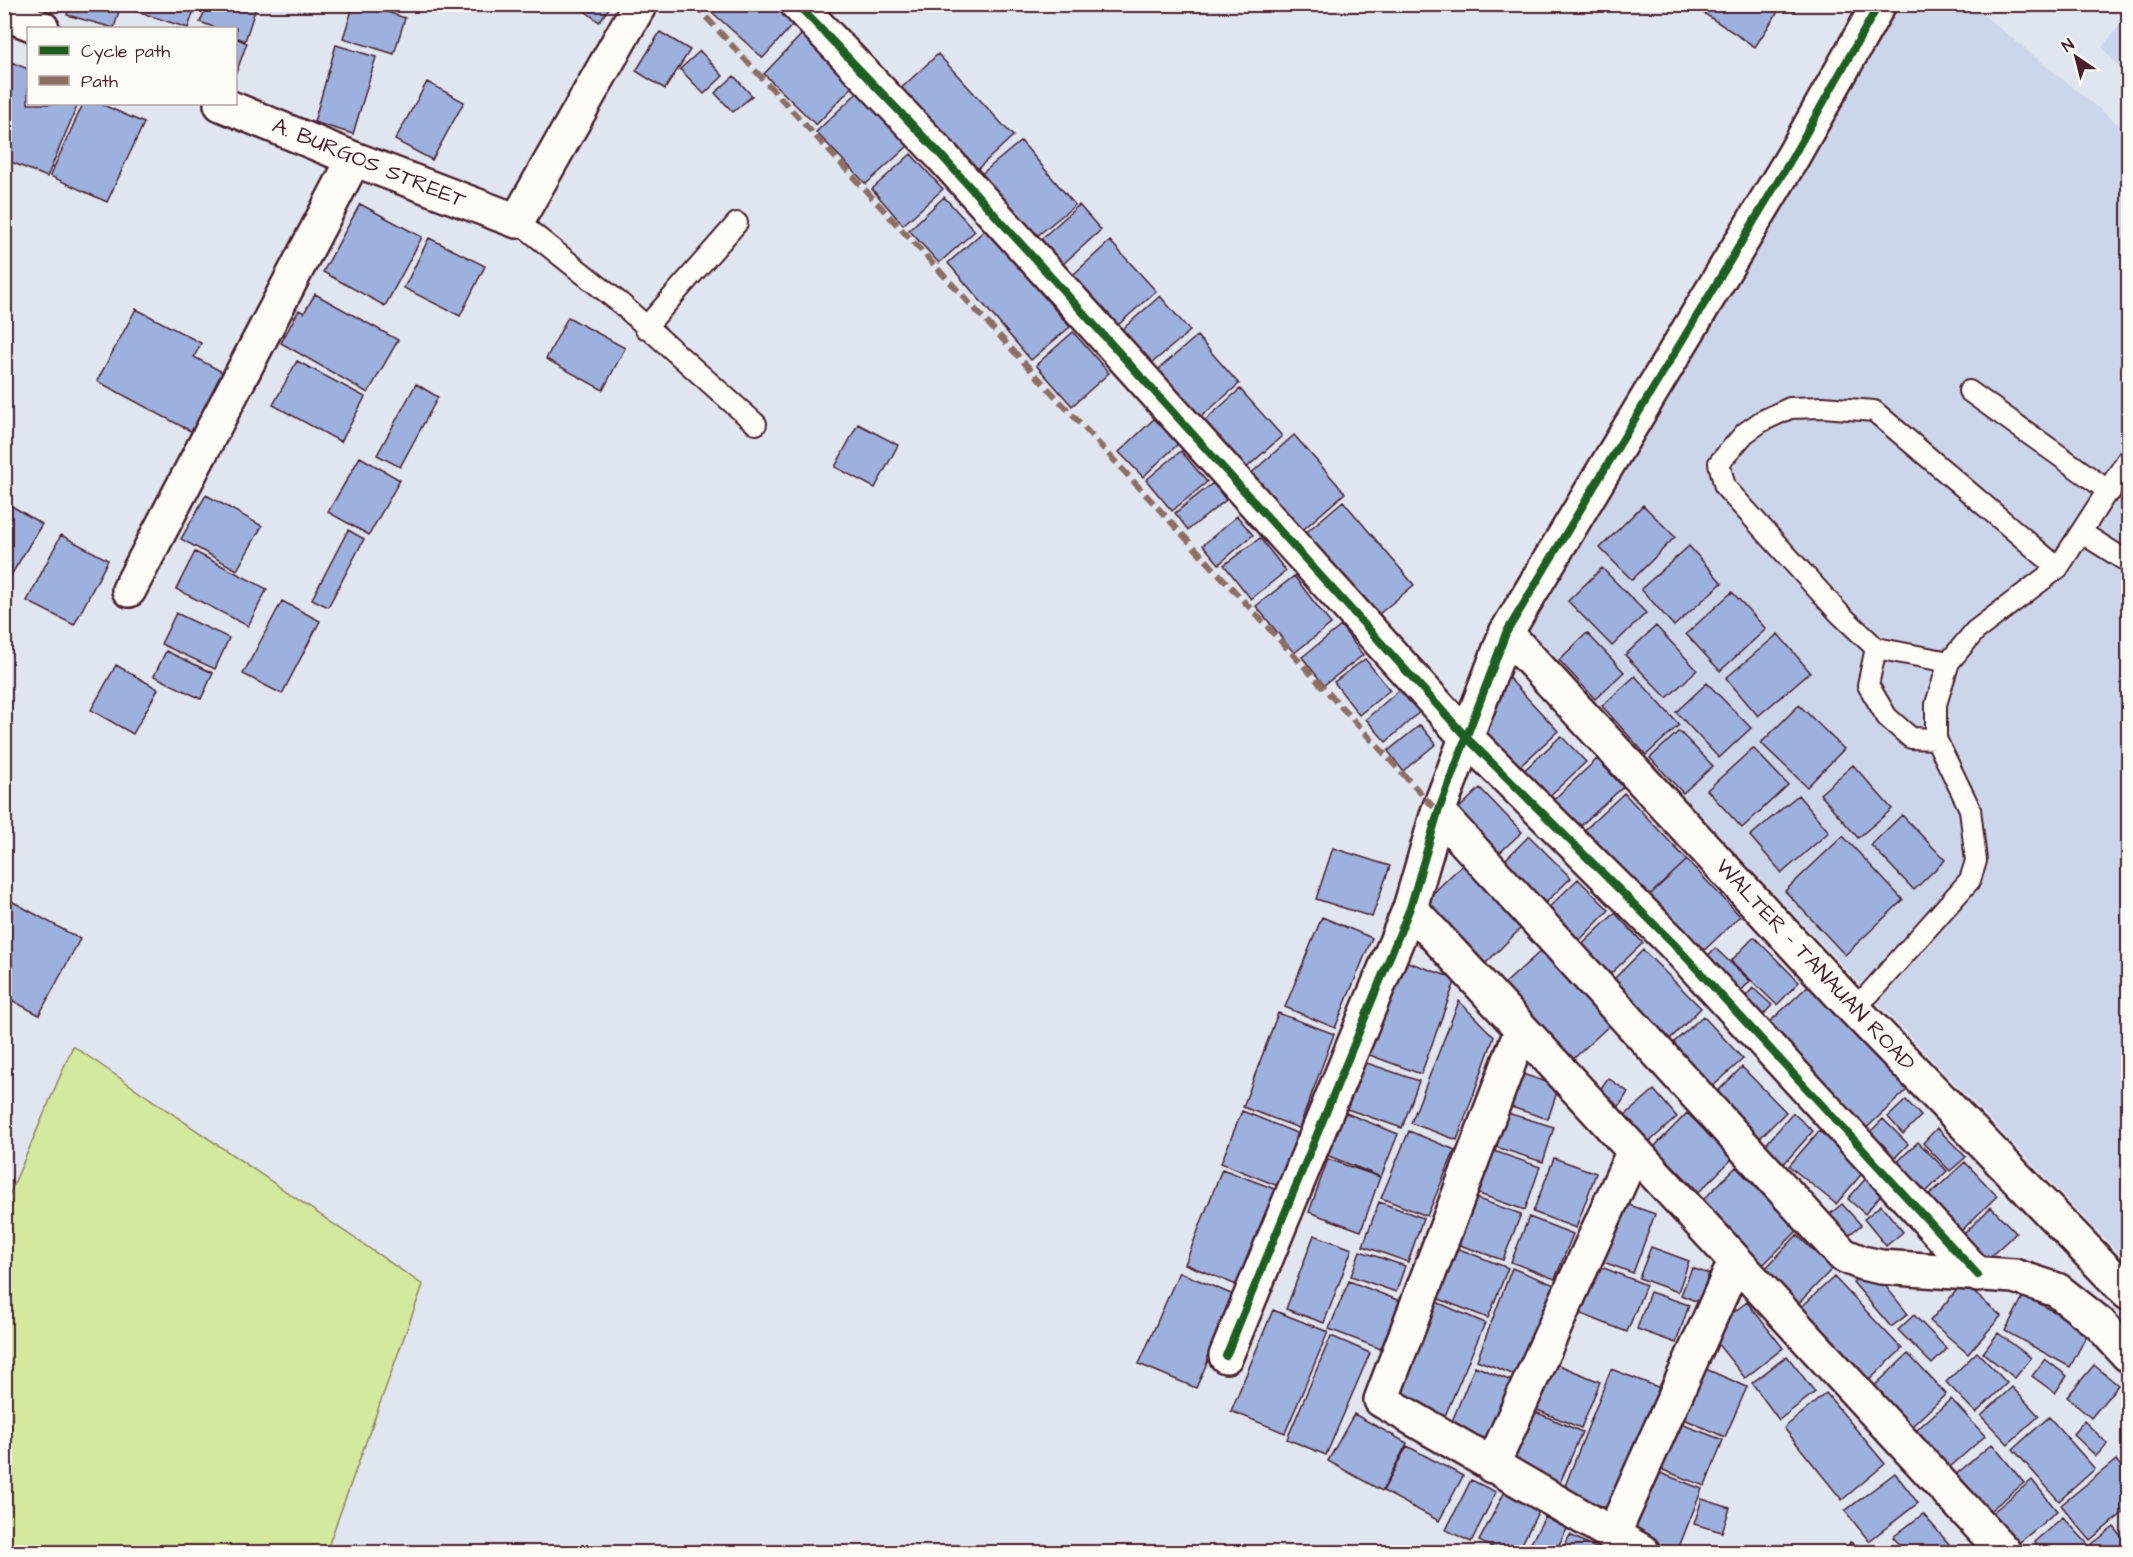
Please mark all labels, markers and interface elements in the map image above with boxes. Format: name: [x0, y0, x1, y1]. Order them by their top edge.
legend: [27, 27, 237, 105]
north arrow: [2046, 27, 2106, 87]
text: N: [2058, 34, 2078, 57]
text: Cycle path: [81, 39, 170, 65]
text: Path: [81, 69, 118, 94]
street label: A. BURGOS STREET: [268, 110, 471, 216]
street label: WALTER - TANAUAN ROAD: [1708, 852, 1922, 1078]

